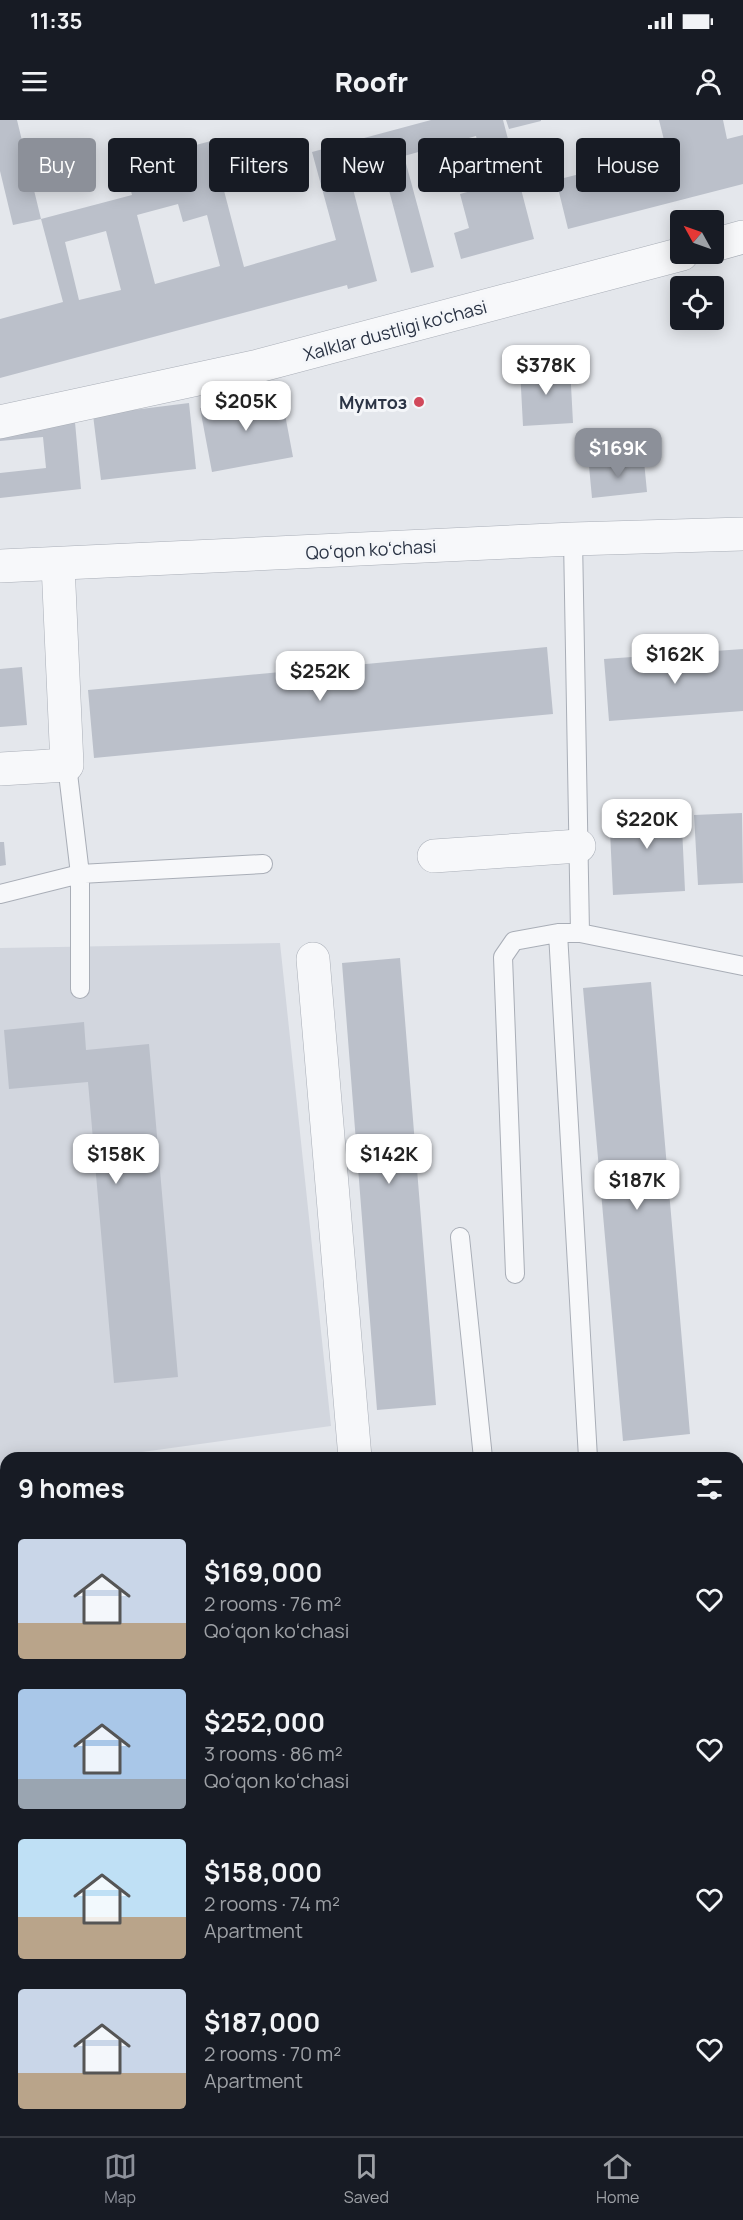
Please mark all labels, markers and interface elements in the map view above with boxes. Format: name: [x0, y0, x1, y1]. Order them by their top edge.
text: 11:35: [30, 6, 83, 36]
text: Roofr: [335, 63, 408, 100]
icon: menu: [18, 65, 51, 98]
icon: person: [692, 65, 725, 98]
chip: Buy: [18, 138, 96, 192]
chip: Rent: [108, 138, 197, 192]
chip: Filters: [209, 138, 309, 192]
chip: New: [321, 138, 406, 192]
chip: Apartment: [418, 138, 564, 192]
chip: House: [576, 138, 680, 192]
north arrow: [670, 210, 724, 264]
map controls: [670, 210, 724, 330]
button: locate: [670, 276, 724, 330]
street label: Xalklar dustligi ko'chasi: [301, 294, 489, 366]
pin: $378K: [504, 345, 588, 396]
text: $378K: [516, 351, 576, 378]
pin: $205K: [204, 381, 288, 432]
text: $205K: [215, 387, 277, 414]
place label: Mумтоз: [339, 390, 407, 414]
marker: Mумтоз: [412, 395, 426, 409]
pin: $169K: [576, 428, 660, 479]
text: $169K: [589, 434, 647, 461]
street label: Qoʻqon koʻchasi: [305, 534, 437, 564]
pin: $162K: [633, 634, 717, 685]
text: $162K: [646, 640, 704, 667]
pin: $252K: [278, 651, 362, 702]
text: $252K: [290, 657, 350, 684]
pin: $220K: [605, 799, 689, 850]
text: $220K: [616, 805, 678, 832]
pin: $158K: [74, 1134, 158, 1185]
pin: $142K: [347, 1134, 431, 1185]
text: $158K: [87, 1140, 145, 1167]
text: $142K: [360, 1140, 418, 1167]
pin: $187K: [595, 1160, 679, 1211]
text: $187K: [608, 1166, 666, 1193]
text: 9 homes: [18, 1470, 125, 1506]
icon: filters: [693, 1472, 726, 1505]
text: $169,000: [204, 1554, 322, 1590]
icon: home: [66, 1563, 138, 1635]
icon: heart: [693, 1583, 726, 1616]
text: 2 rooms · 76 m²: [204, 1590, 341, 1617]
text: Qoʻqon koʻchasi: [204, 1617, 350, 1644]
text: $252,000: [204, 1704, 325, 1740]
icon: home: [66, 1713, 138, 1785]
icon: heart: [693, 1733, 726, 1766]
text: 3 rooms · 86 m²: [204, 1740, 343, 1767]
text: Qoʻqon koʻchasi: [204, 1767, 350, 1794]
text: $158,000: [204, 1854, 322, 1890]
icon: home: [66, 1863, 138, 1935]
icon: heart: [693, 1883, 726, 1916]
text: 2 rooms · 74 m²: [204, 1890, 340, 1917]
text: Apartment: [204, 1917, 303, 1944]
text: $187,000: [204, 2004, 320, 2040]
icon: home: [66, 2013, 138, 2085]
icon: heart: [693, 2033, 726, 2066]
text: 2 rooms · 70 m²: [204, 2040, 341, 2067]
text: Apartment: [204, 2067, 303, 2094]
tab: Map: [104, 2150, 137, 2208]
tab: Saved: [344, 2150, 389, 2208]
tab: Home: [596, 2150, 639, 2208]

